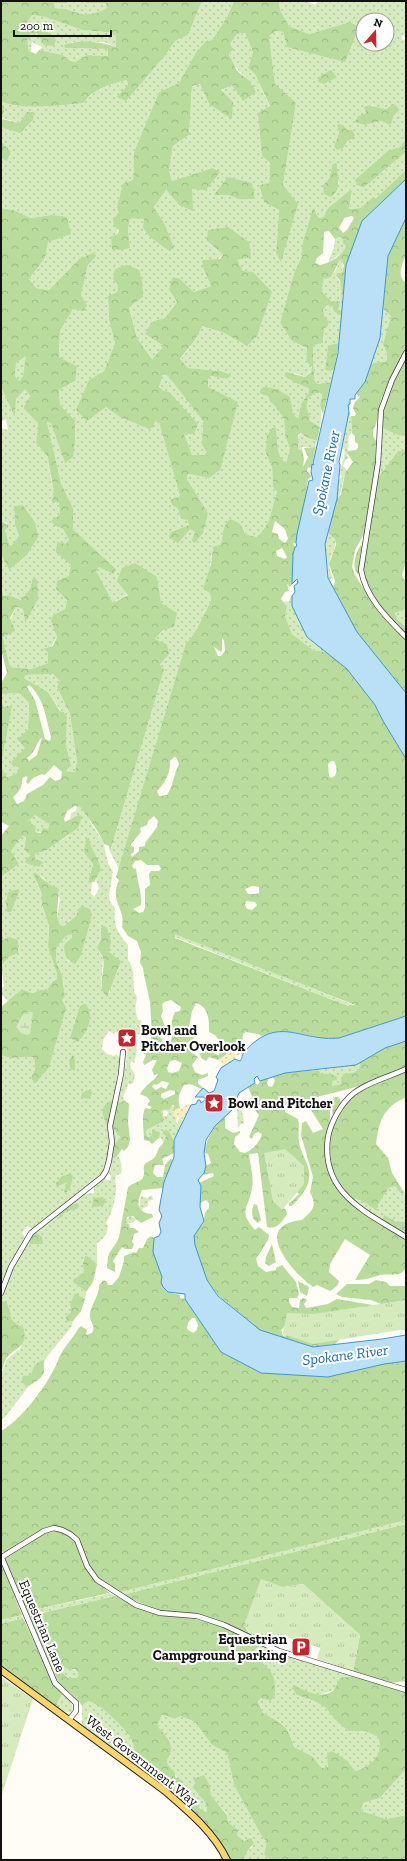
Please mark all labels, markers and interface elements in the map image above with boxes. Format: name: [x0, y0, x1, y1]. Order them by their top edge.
scale bar: [14, 12, 111, 38]
north arrow: [355, 12, 395, 52]
text: N: [372, 16, 385, 31]
text: 200 m: [20, 19, 54, 33]
water label: Spokane River: [308, 428, 344, 517]
place label: Bowl and Pitcher Overlook: [141, 1022, 246, 1055]
place icon: Bowl and Pitcher Overlook: [116, 1027, 138, 1049]
place icon: Bowl and Pitcher: [203, 1092, 225, 1114]
place label: Bowl and Pitcher: [228, 1095, 333, 1112]
water label: Spokane River: [301, 1341, 390, 1369]
street label: Equestrian Lane: [15, 1577, 69, 1675]
place label: Equestrian Campground parking: [153, 1631, 288, 1664]
parking icon: Equestrian Campground parking: [290, 1636, 312, 1658]
street label: West Government Way: [82, 1712, 202, 1811]

